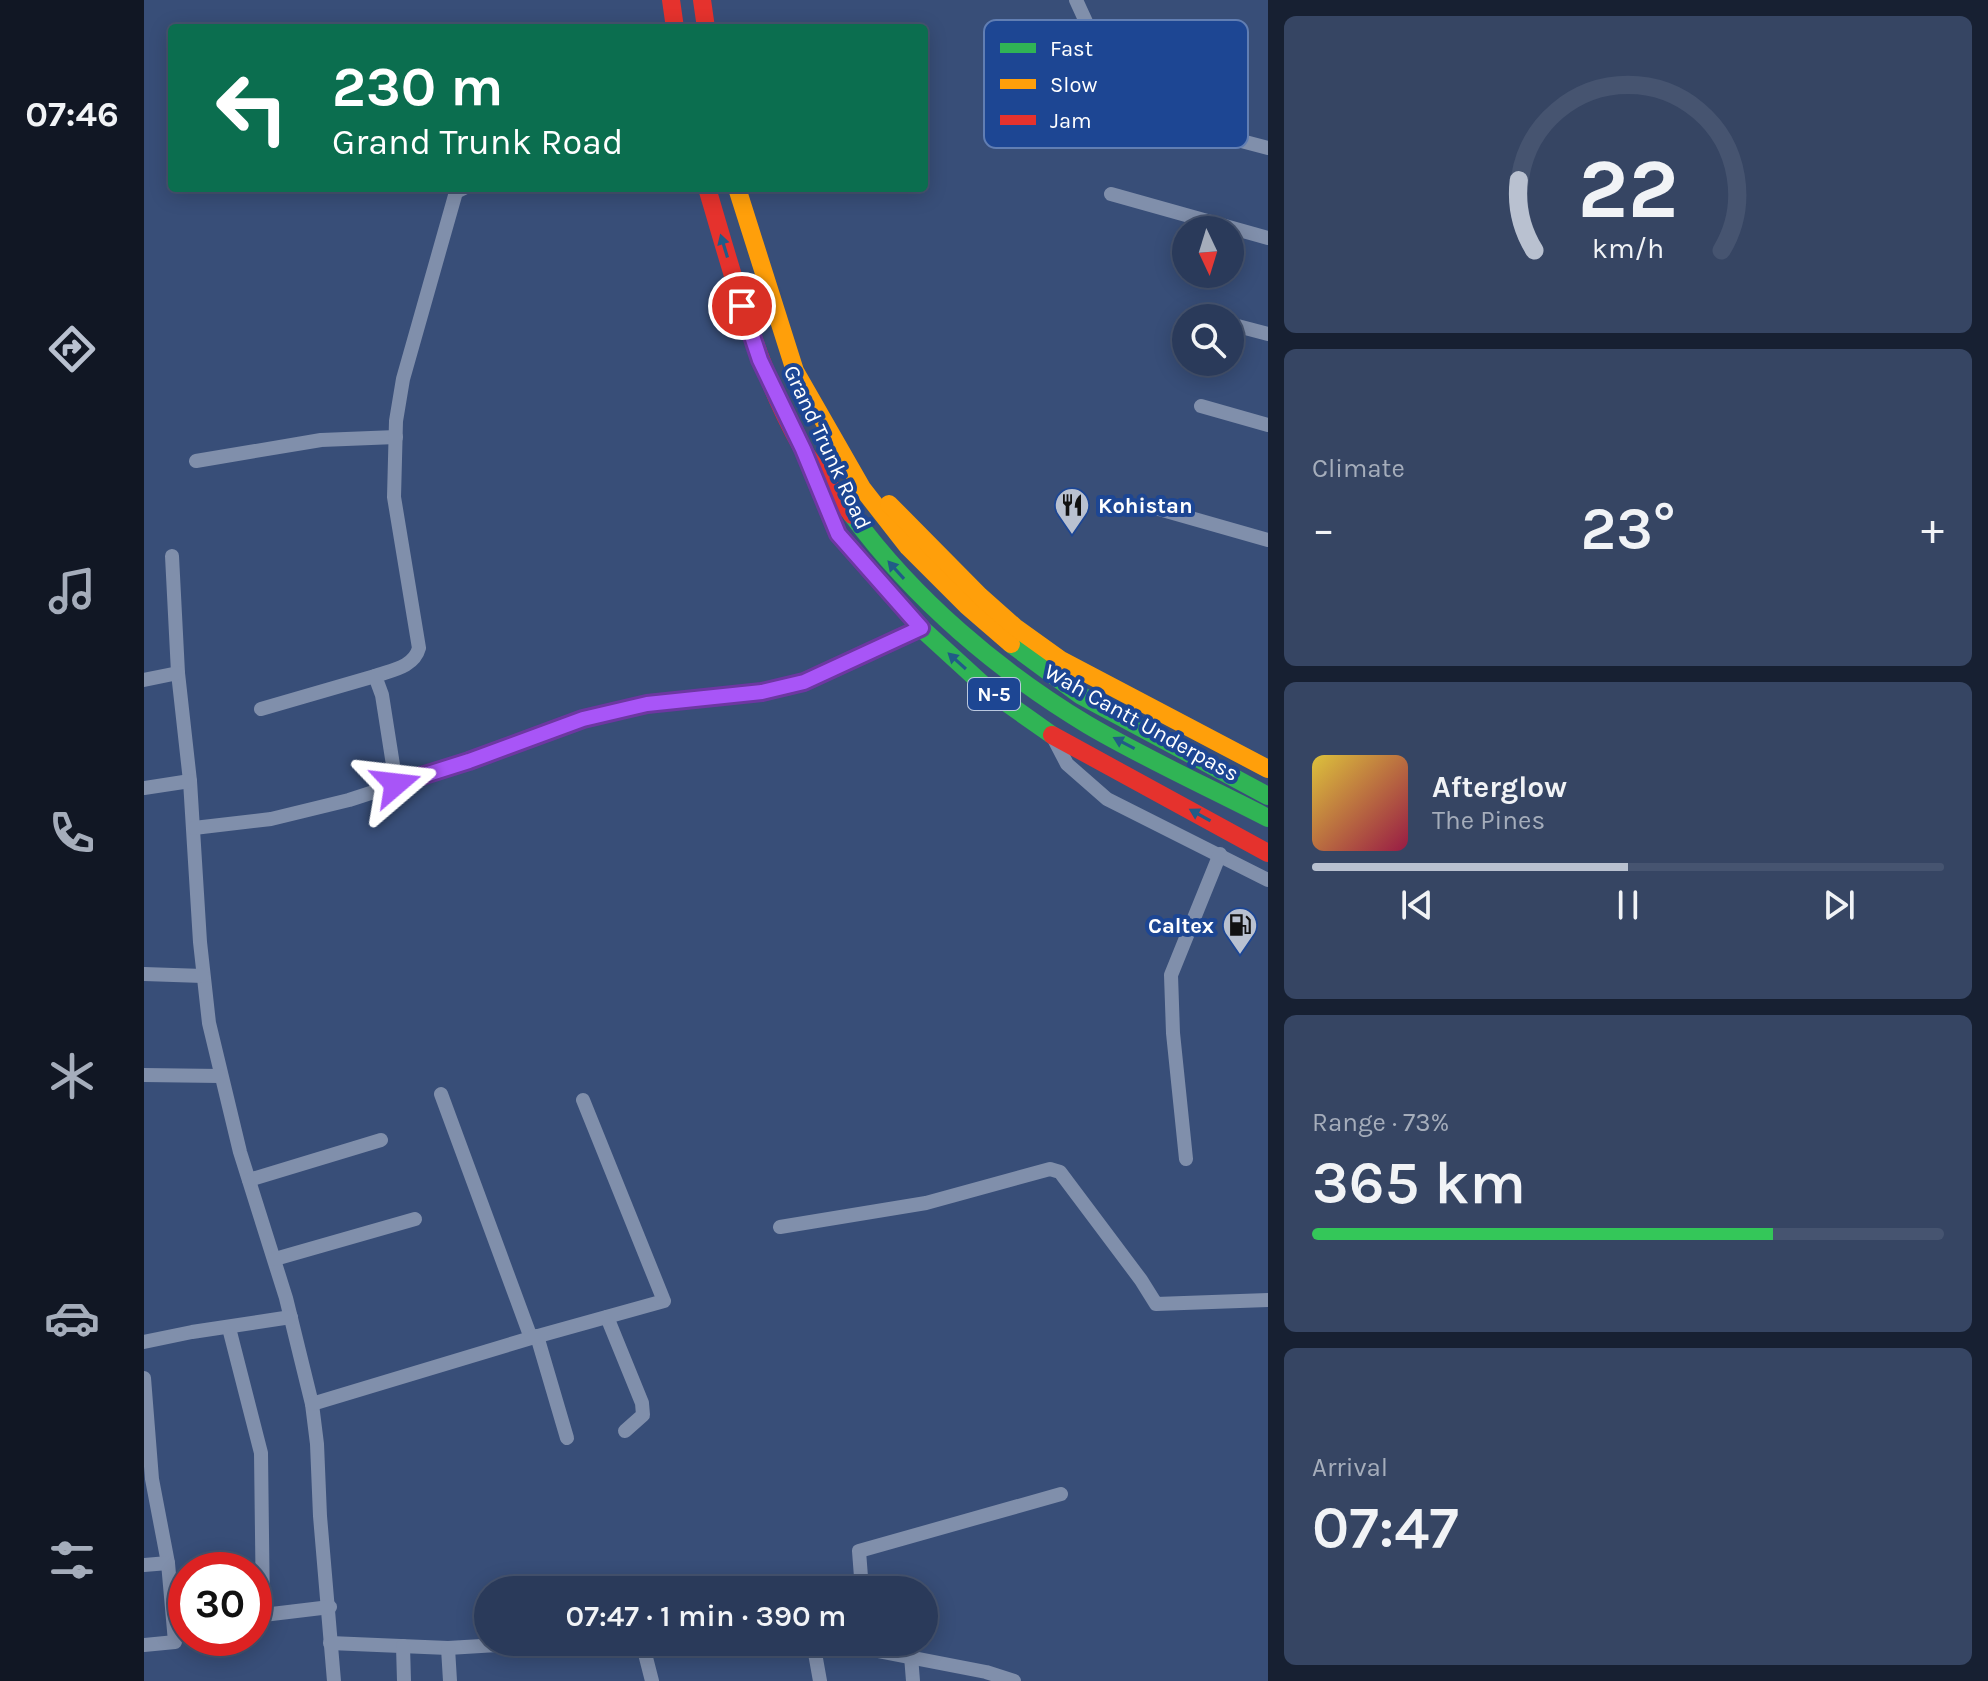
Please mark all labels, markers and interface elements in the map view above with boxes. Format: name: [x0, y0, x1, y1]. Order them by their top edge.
legend: [984, 20, 1248, 148]
text: Fast: [1050, 36, 1093, 62]
text: 230 m: [332, 54, 503, 119]
icon: left: [200, 56, 304, 160]
text: Slow: [1050, 72, 1097, 98]
text: 07:46: [25, 93, 119, 135]
text: Jam: [1050, 108, 1092, 134]
text: Grand Trunk Road: [332, 121, 623, 163]
text: 22: [1578, 140, 1678, 237]
north arrow: [1172, 216, 1244, 288]
map controls: [1172, 216, 1244, 376]
text: km/h: [1592, 232, 1664, 265]
one-way arrow: [717, 234, 730, 258]
pin: [708, 272, 776, 340]
icon: arrive: [720, 284, 764, 328]
button: search: [1172, 304, 1244, 376]
icon: directions: [44, 321, 100, 377]
street label: Grand Trunk Road: [778, 361, 876, 534]
text: Climate: [1312, 453, 1405, 484]
restaurant icon: Kohistan: [1053, 486, 1091, 536]
place label: Kohistan: [1098, 493, 1193, 519]
text: 23°: [1580, 494, 1676, 564]
text: −: [1312, 504, 1335, 555]
text: +: [1921, 504, 1944, 555]
one-way arrow: [888, 561, 906, 580]
icon: music: [44, 563, 100, 619]
one-way arrow: [948, 653, 967, 671]
street label: Wah Cantt Underpass: [1040, 659, 1243, 787]
road number: N-5: [968, 678, 1020, 710]
one-way arrow: [1113, 737, 1136, 750]
position arrow: [354, 742, 438, 826]
text: Afterglow: [1432, 769, 1567, 805]
icon: phone: [44, 805, 100, 861]
text: The Pines: [1432, 805, 1545, 836]
one-way arrow: [1188, 808, 1211, 822]
icon: previous: [1395, 883, 1439, 927]
icon: pause: [1606, 883, 1650, 927]
icon: next: [1817, 883, 1861, 927]
fuel station icon: Caltex: [1221, 906, 1259, 956]
place label: Caltex: [1148, 913, 1214, 939]
icon: climate: [44, 1048, 100, 1104]
text: Range · 73%: [1312, 1107, 1449, 1138]
text: 365 km: [1312, 1148, 1526, 1218]
icon: car: [44, 1290, 100, 1346]
text: Arrival: [1312, 1452, 1388, 1483]
text: 07:47: [1312, 1493, 1459, 1563]
icon: filters: [44, 1532, 100, 1588]
speed limit sign: 30: [168, 1552, 272, 1656]
text: 07:47 · 1 min · 390 m: [566, 1598, 846, 1634]

